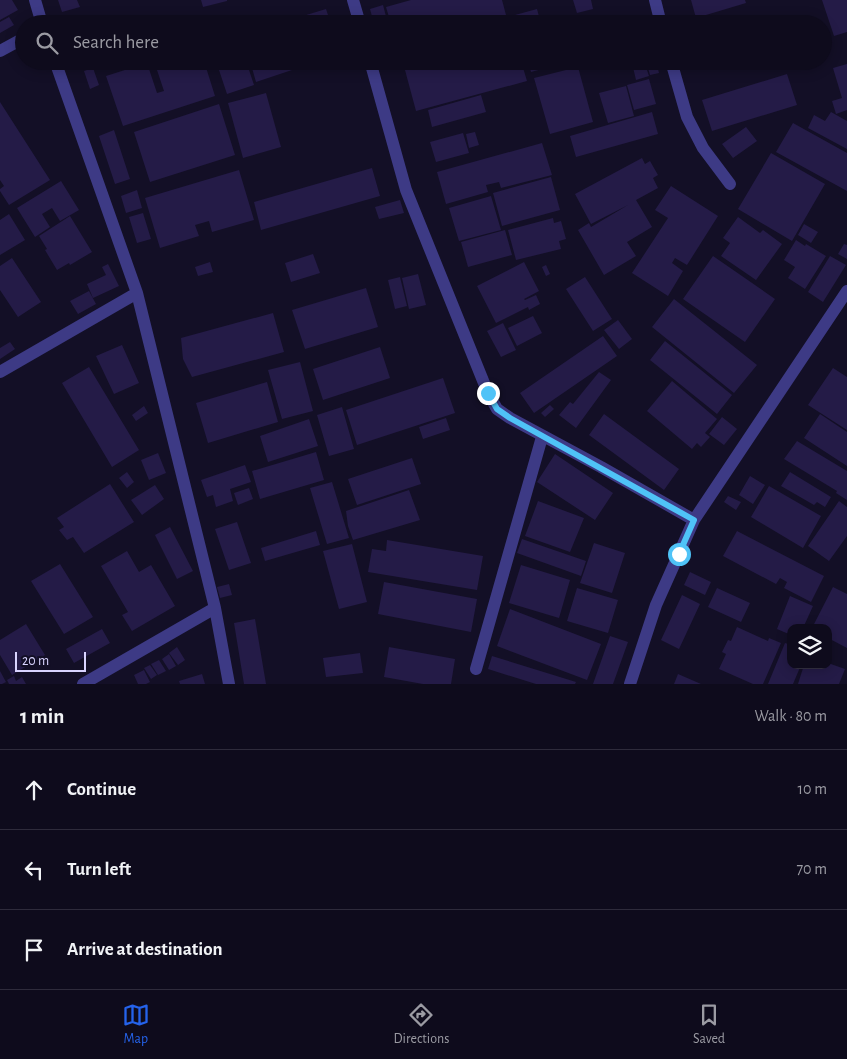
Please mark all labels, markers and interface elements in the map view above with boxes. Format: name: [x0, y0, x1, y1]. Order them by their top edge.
search box: [15, 15, 832, 70]
icon: search: [33, 29, 61, 57]
text: Search here: [73, 33, 159, 52]
route end: [477, 382, 500, 405]
route start: [668, 543, 691, 566]
map controls: [787, 624, 832, 669]
button: layers: [787, 624, 832, 669]
scale bar: [15, 649, 86, 672]
text: 20 m: [22, 654, 49, 668]
text: 1 min: [20, 706, 64, 727]
text: Walk · 80 m: [755, 708, 827, 724]
icon: ahead: [20, 776, 48, 804]
text: Continue: [67, 780, 136, 799]
text: 10 m: [798, 781, 827, 797]
icon: left: [20, 856, 48, 884]
text: Turn left: [67, 860, 131, 879]
text: 70 m: [796, 861, 827, 877]
icon: arrive: [20, 936, 48, 964]
text: Arrive at destination: [67, 940, 223, 959]
tab: Map: [122, 1001, 150, 1048]
tab: Directions: [394, 1001, 449, 1048]
tab: Saved: [693, 1001, 725, 1048]

